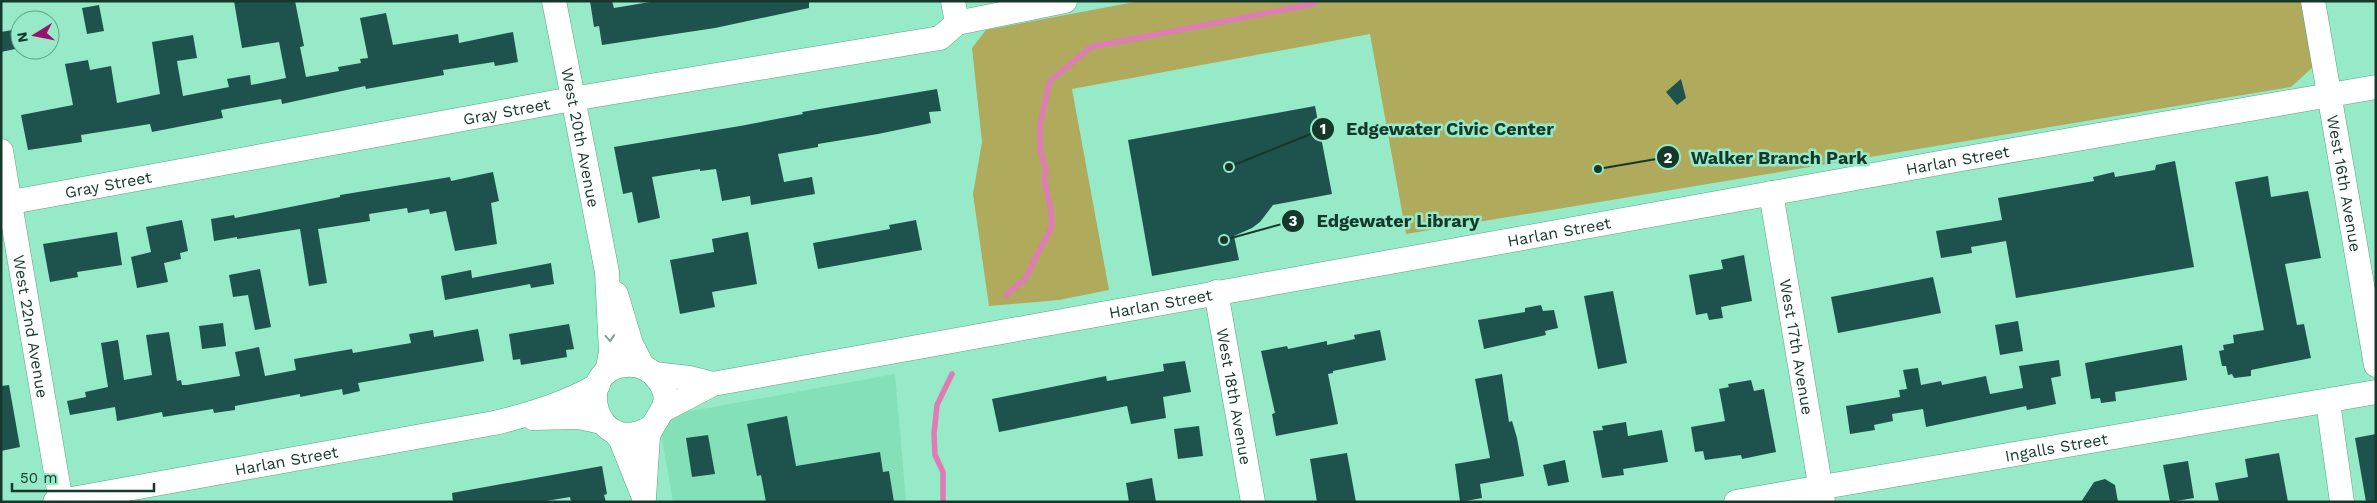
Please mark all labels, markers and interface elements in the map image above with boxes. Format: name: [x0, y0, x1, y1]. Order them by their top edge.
north arrow: [10, 10, 60, 60]
text: N: [13, 31, 31, 44]
street label: West 20th Avenue: [557, 66, 603, 209]
street label: Gray Street: [462, 94, 552, 129]
callout: Edgewater Civic Center: [1311, 113, 1564, 146]
street label: West 16th Avenue: [2323, 114, 2365, 253]
text: Edgewater Civic Center: [1346, 118, 1554, 139]
text: 1: [1320, 120, 1326, 138]
callout: Walker Branch Park: [1655, 141, 1877, 174]
street label: Harlan Street: [1904, 142, 2011, 179]
text: Walker Branch Park: [1691, 147, 1868, 168]
text: 2: [1664, 149, 1673, 167]
street label: Gray Street: [63, 167, 154, 202]
callout: Edgewater Library: [1281, 204, 1489, 237]
text: Edgewater Library: [1316, 210, 1480, 231]
text: 3: [1289, 212, 1298, 230]
street label: Harlan Street: [1506, 213, 1613, 251]
street label: West 22nd Avenue: [9, 254, 52, 399]
street label: West 17th Avenue: [1776, 277, 1817, 416]
street label: Harlan Street: [1107, 285, 1214, 323]
street label: West 18th Avenue: [1213, 327, 1255, 466]
one-way arrow: [605, 334, 616, 342]
street label: Ingalls Street: [2003, 429, 2110, 466]
street label: Harlan Street: [233, 442, 340, 480]
scale bar: [12, 460, 155, 492]
text: 50 m: [20, 469, 57, 487]

